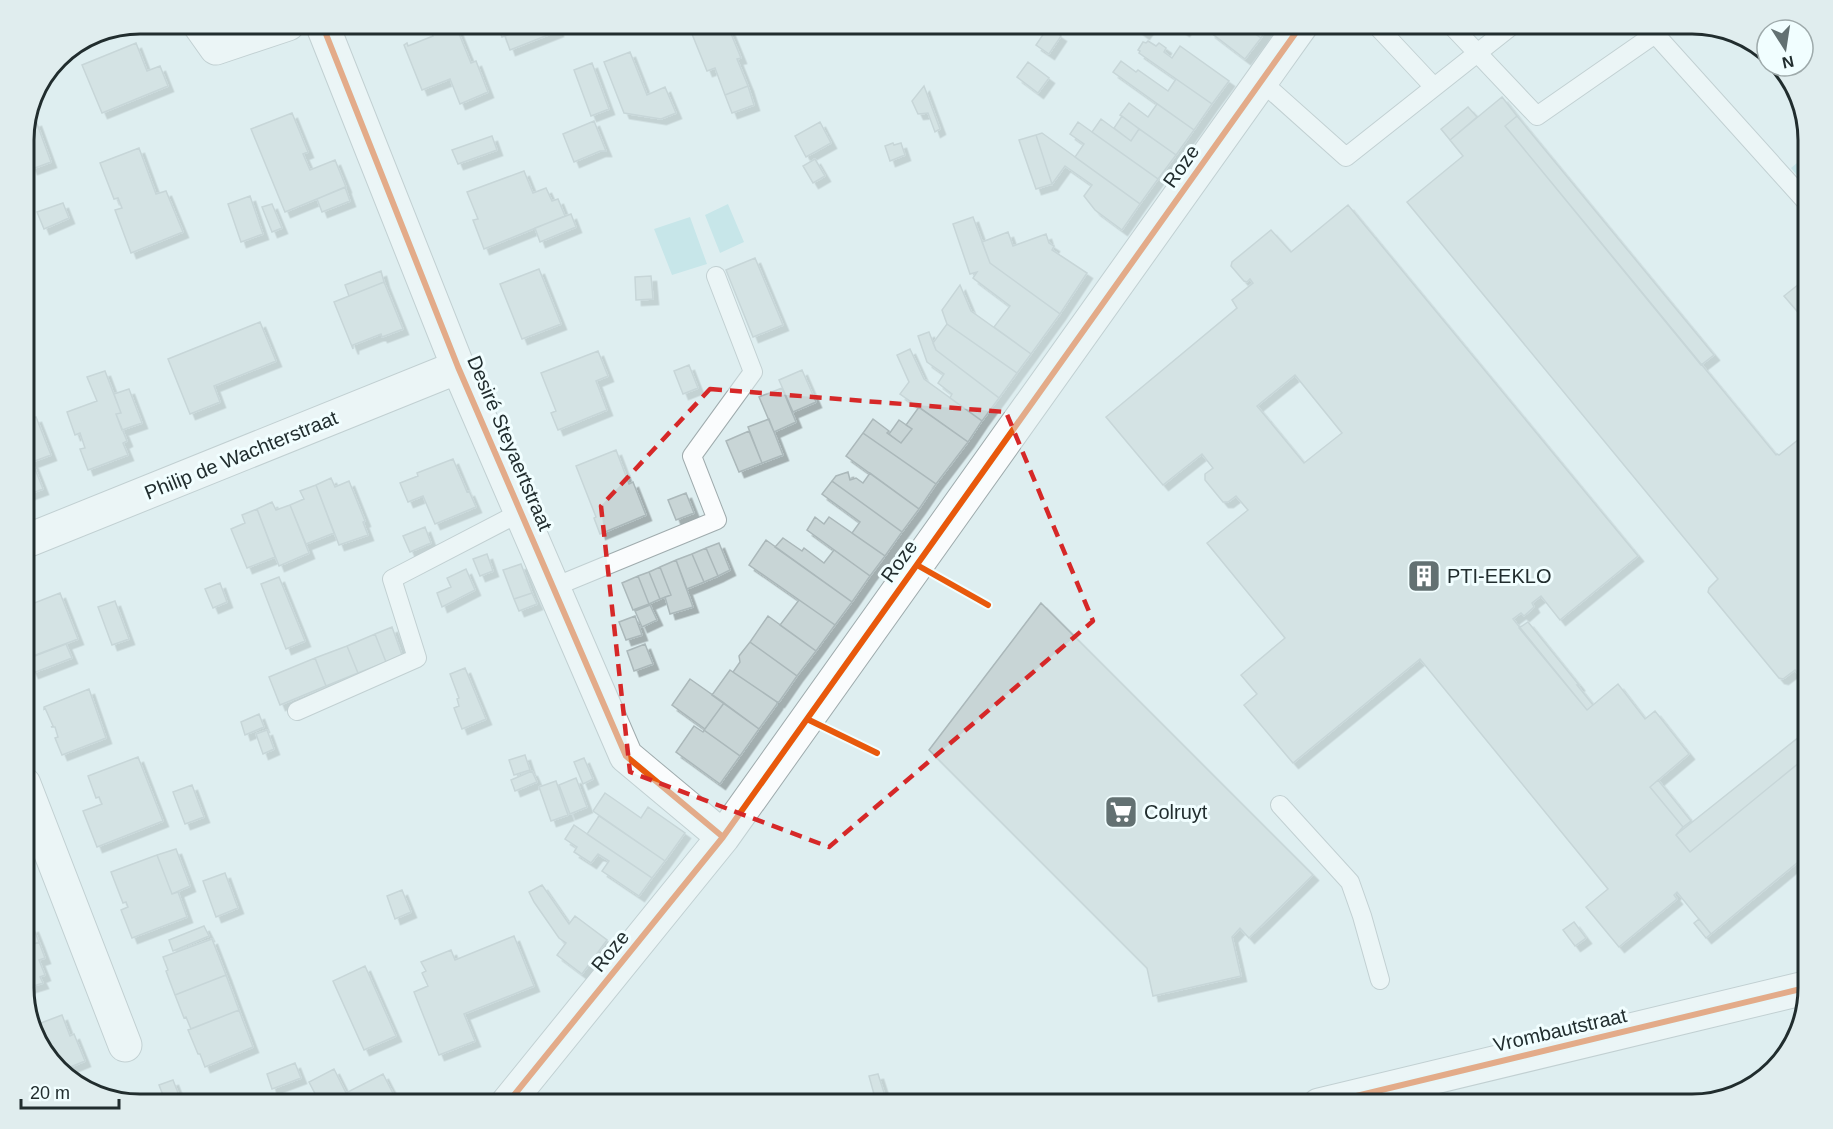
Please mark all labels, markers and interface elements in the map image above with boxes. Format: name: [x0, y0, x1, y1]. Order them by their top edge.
north arrow: [1755, 18, 1815, 78]
text: N: [1781, 53, 1795, 72]
street label: Roze: [1159, 141, 1203, 191]
street label: Desiré Steyaertstraat: [463, 352, 557, 534]
street label: Philip de Wachterstraat: [141, 406, 341, 504]
street label: Roze: [876, 536, 922, 586]
building icon: PTI-EEKLO: [1406, 558, 1442, 594]
place label: PTI-EEKLO: [1447, 565, 1551, 587]
supermarket icon: Colruyt: [1103, 794, 1139, 830]
place label: Colruyt: [1144, 801, 1208, 823]
street label: Roze: [587, 926, 633, 976]
street label: Vrombautstraat: [1491, 1004, 1629, 1056]
scale bar: [21, 1072, 118, 1110]
text: 20 m: [30, 1083, 70, 1103]

